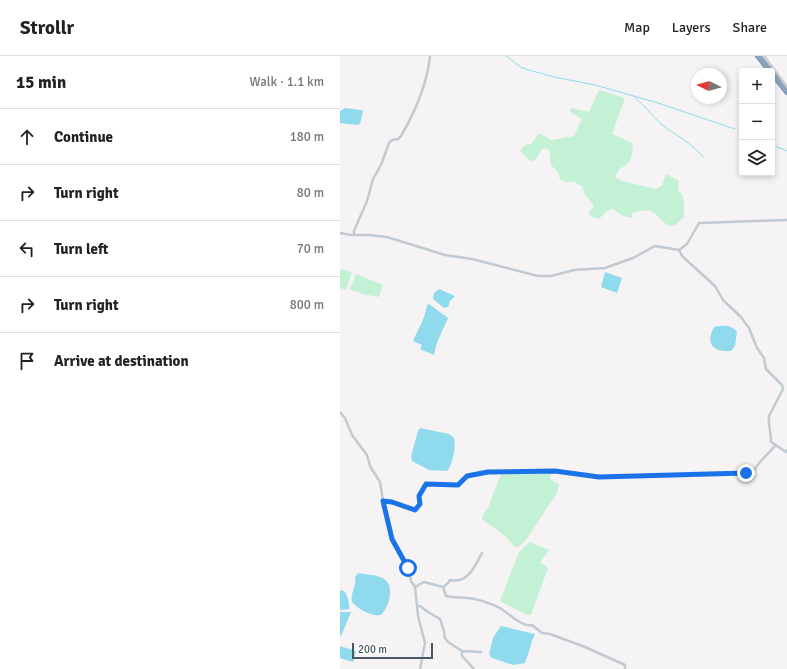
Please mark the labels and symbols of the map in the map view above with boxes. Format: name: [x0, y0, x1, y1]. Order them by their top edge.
north arrow: [691, 68, 727, 104]
route end: [737, 464, 755, 482]
route start: [399, 559, 417, 577]
scale bar: [352, 641, 433, 660]

